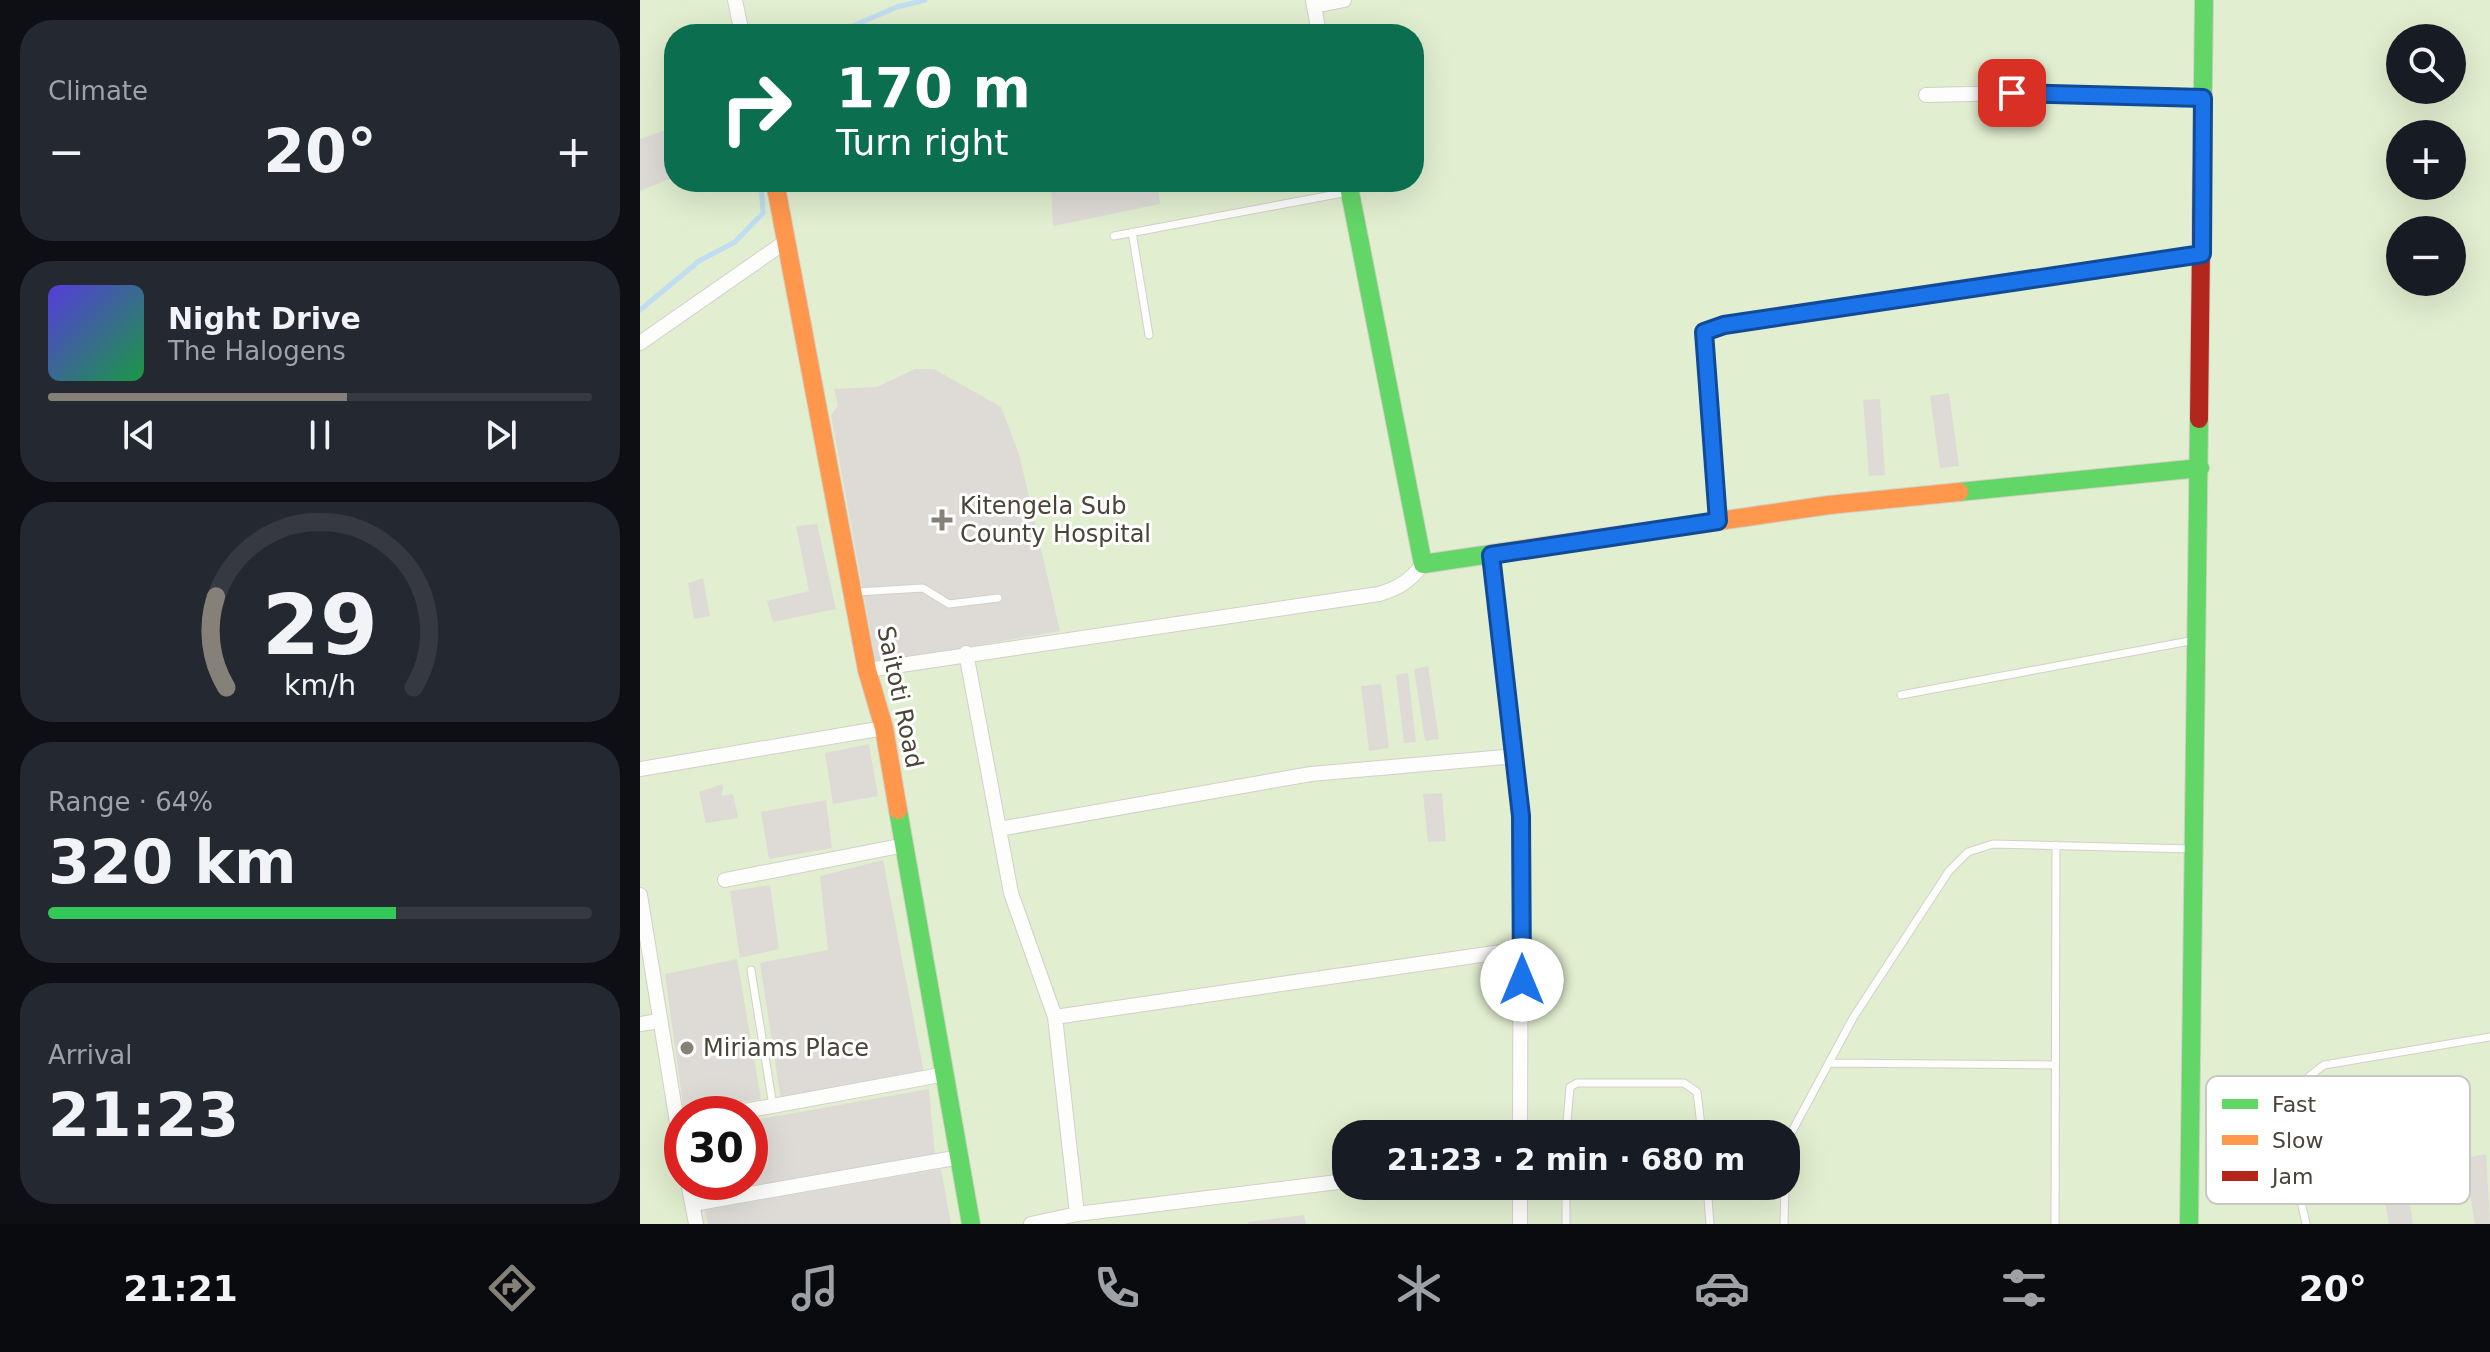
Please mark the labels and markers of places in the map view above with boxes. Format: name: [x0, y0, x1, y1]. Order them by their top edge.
pin: [1978, 59, 2046, 127]
place label: Kitengela Sub County Hospital: [960, 492, 1151, 548]
marker: Kitengela Sub County Hospital: [931, 509, 953, 531]
place label: Miriams Place: [703, 1034, 869, 1062]
marker: Miriams Place: [678, 1039, 696, 1057]

